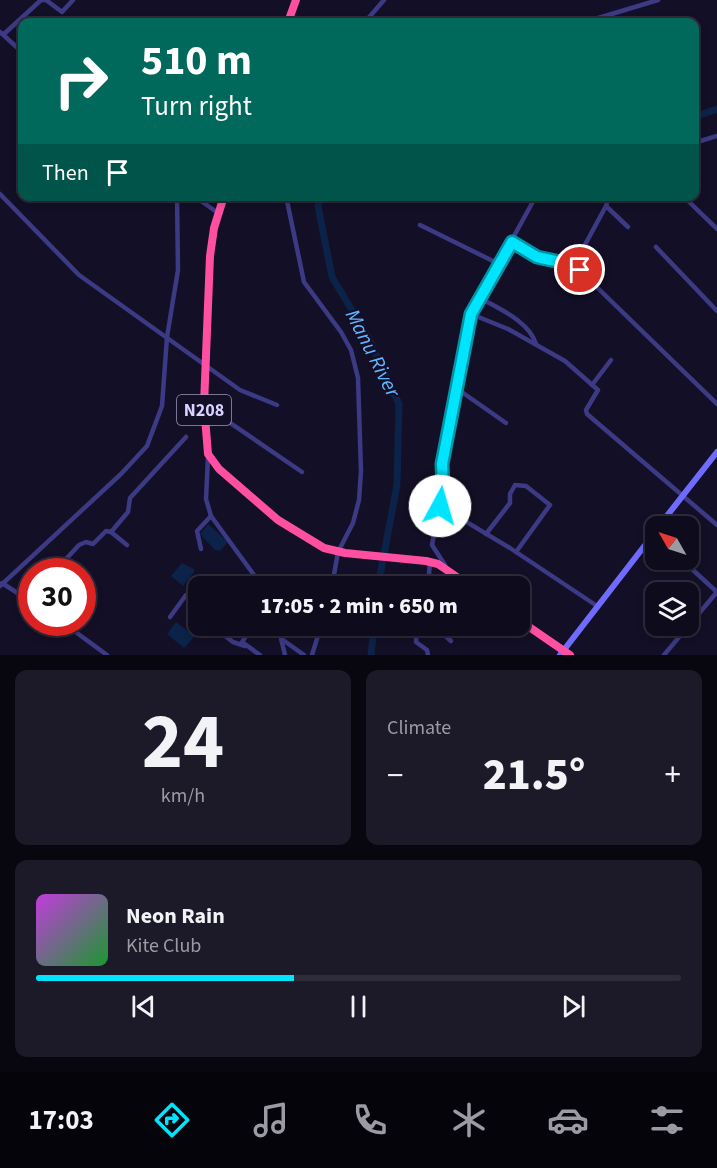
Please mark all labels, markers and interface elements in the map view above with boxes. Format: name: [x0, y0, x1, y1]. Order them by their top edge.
text: 510 m: [141, 31, 252, 91]
icon: right: [42, 42, 120, 120]
text: Turn right: [141, 87, 252, 126]
icon: arrive: [101, 156, 134, 189]
text: Then: [42, 157, 89, 189]
pin: [554, 244, 605, 295]
icon: arrive: [563, 253, 596, 286]
water label: Manu River: [338, 304, 408, 403]
road number: N208: [177, 395, 231, 425]
position arrow: [408, 474, 472, 538]
north arrow: [645, 516, 699, 570]
map controls: [645, 516, 699, 636]
speed limit sign: 30: [18, 558, 96, 636]
button: layers: [645, 582, 699, 636]
text: 17:05 · 2 min · 650 m: [260, 590, 458, 622]
text: 24: [142, 687, 224, 798]
text: Climate: [387, 714, 451, 742]
text: 21.5°: [483, 743, 585, 807]
text: −: [387, 752, 403, 799]
text: +: [665, 752, 681, 799]
text: km/h: [161, 782, 205, 810]
text: Neon Rain: [126, 900, 225, 932]
text: Kite Club: [126, 932, 201, 960]
icon: previous: [127, 990, 160, 1023]
icon: pause: [342, 990, 375, 1023]
icon: next: [557, 990, 590, 1023]
icon: directions: [151, 1099, 193, 1141]
icon: music: [250, 1099, 292, 1141]
icon: phone: [349, 1099, 391, 1141]
icon: climate: [448, 1099, 490, 1141]
icon: car: [547, 1099, 589, 1141]
icon: filters: [646, 1099, 688, 1141]
text: 17:03: [29, 1101, 94, 1140]

